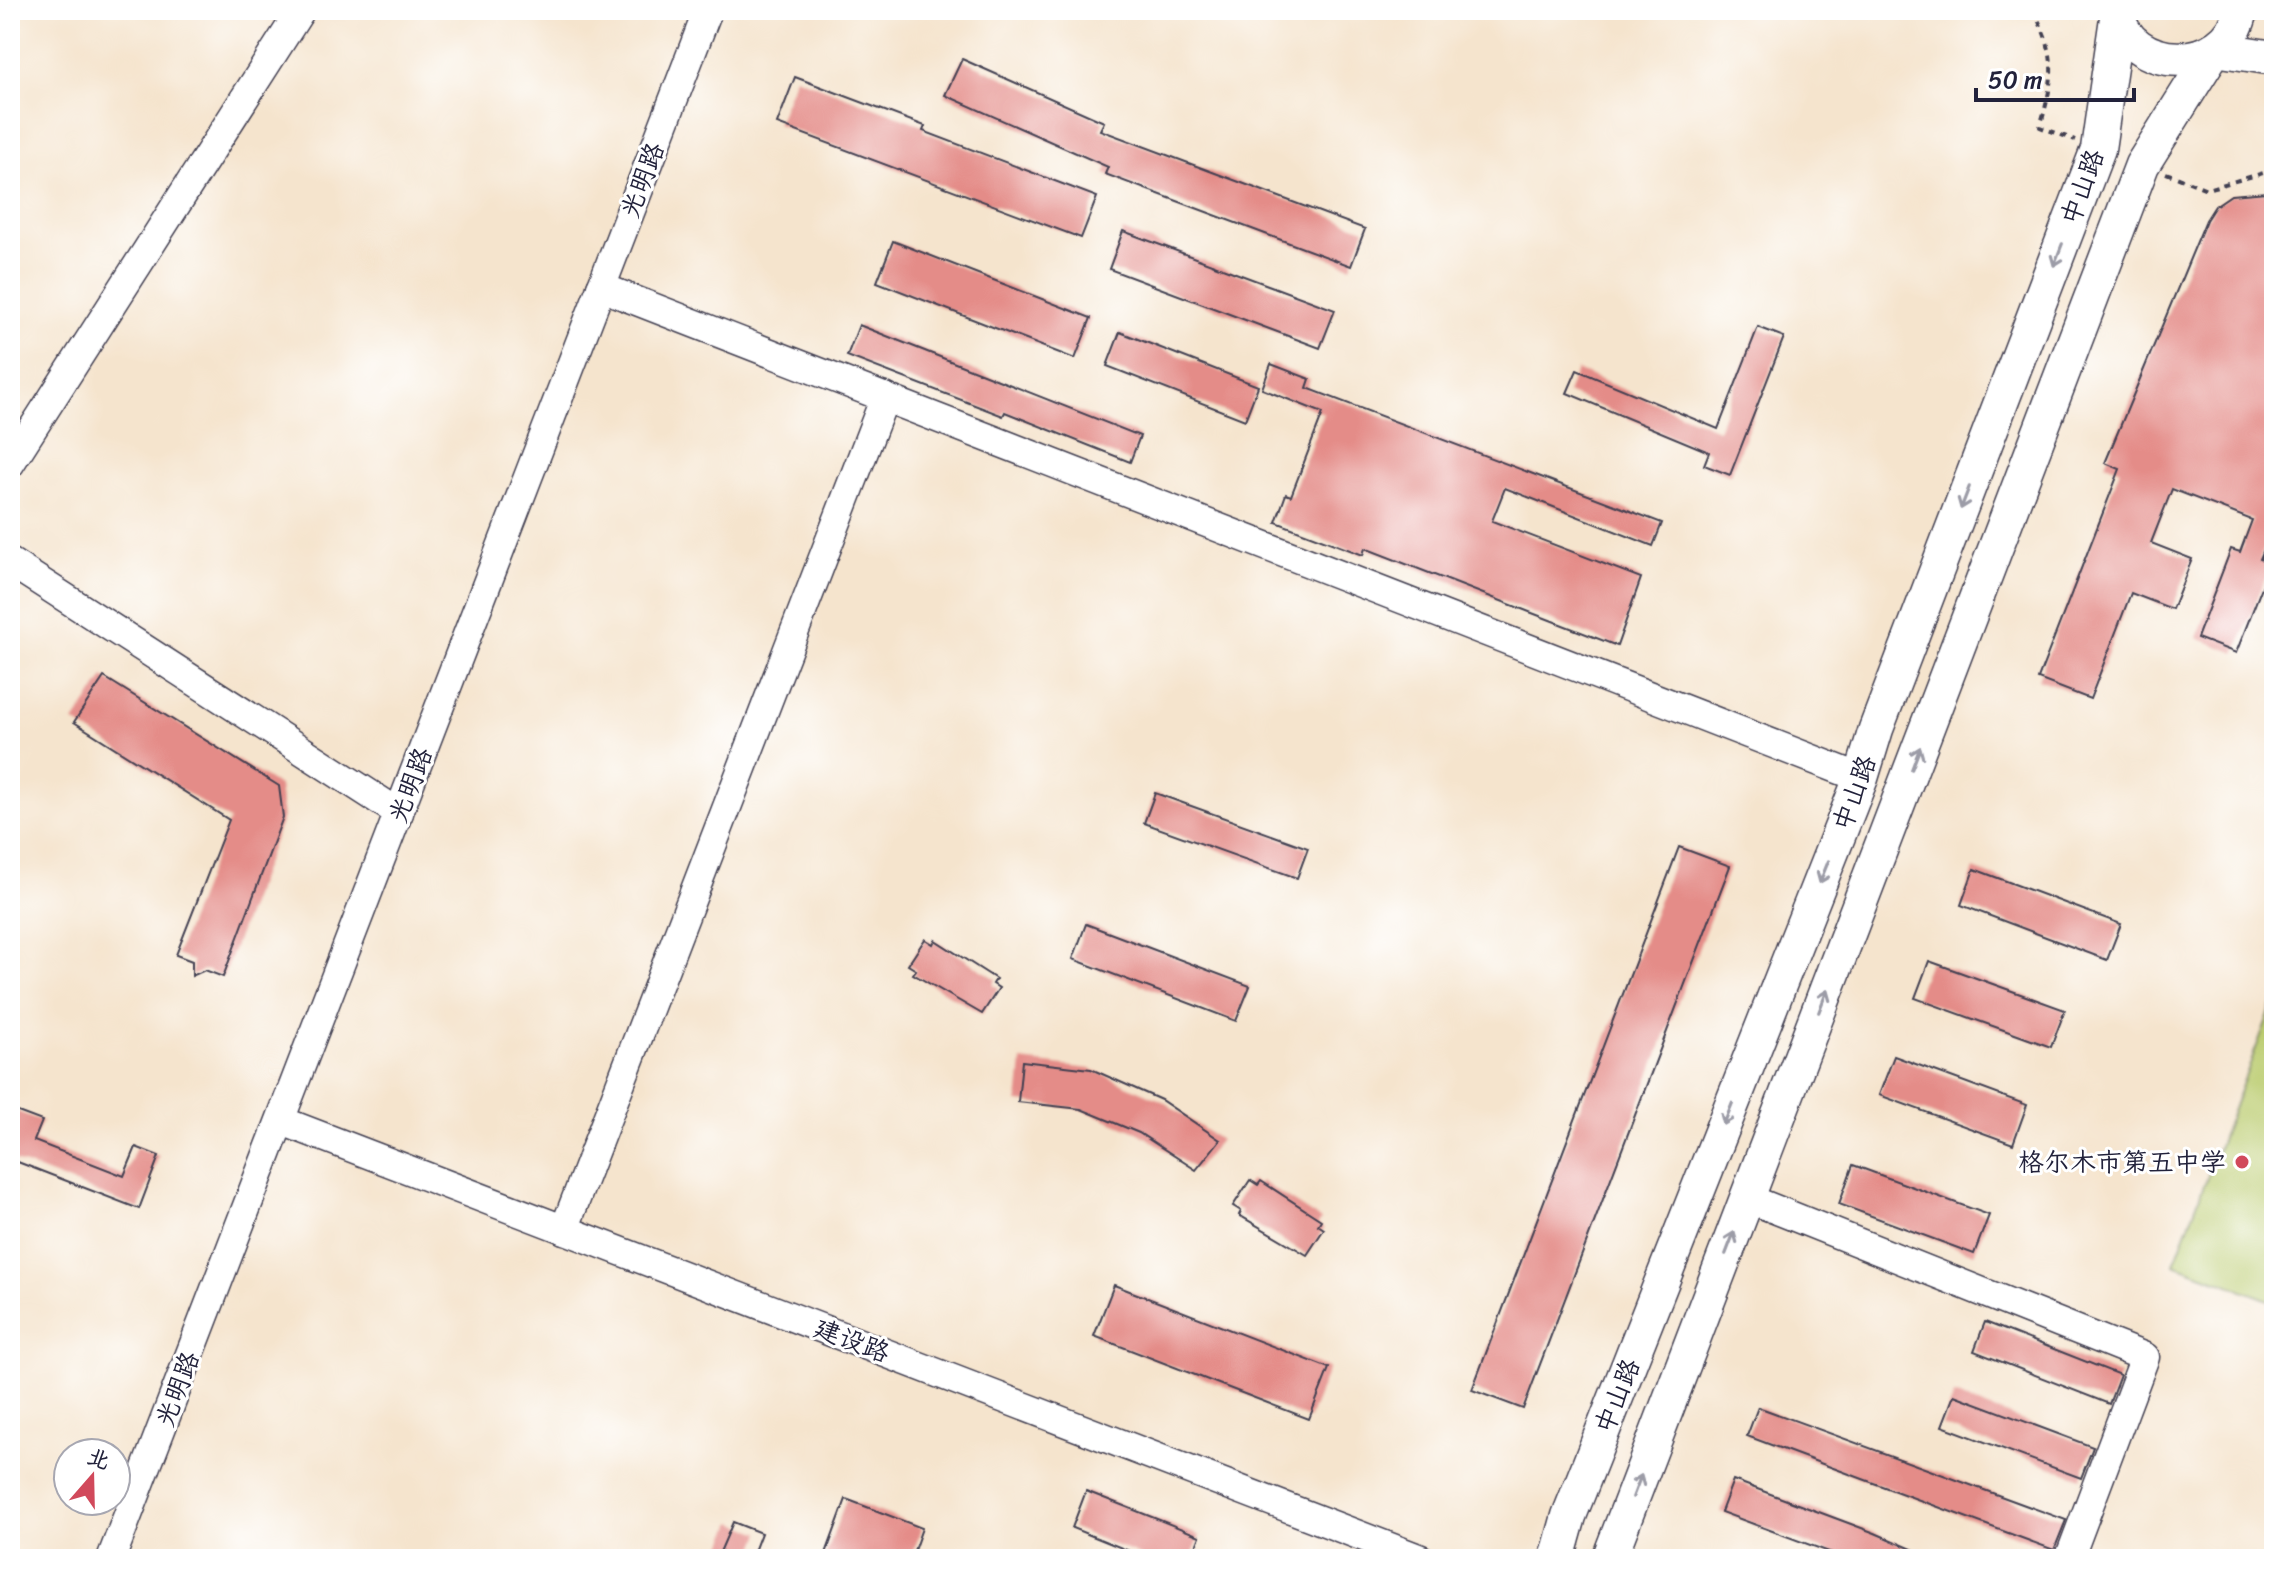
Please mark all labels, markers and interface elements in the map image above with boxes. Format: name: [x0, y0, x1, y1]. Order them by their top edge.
scale bar: [1976, 52, 2134, 102]
text: 50 m: [1988, 59, 2043, 101]
street label: 光明路: [607, 135, 677, 225]
street label: 中山路: [2047, 142, 2117, 232]
one-way arrow: [2050, 242, 2064, 267]
one-way arrow: [1957, 485, 1971, 510]
street label: 光明路: [375, 740, 445, 830]
one-way arrow: [1910, 746, 1924, 771]
street label: 中山路: [1819, 748, 1889, 838]
one-way arrow: [1816, 859, 1830, 884]
one-way arrow: [1817, 989, 1831, 1014]
one-way arrow: [1720, 1101, 1734, 1126]
place label: 格尔木市第五中学: [2018, 1139, 2226, 1185]
marker: 格尔木市第五中学: [2233, 1153, 2251, 1171]
one-way arrow: [1724, 1231, 1738, 1256]
street label: 建设路: [807, 1305, 897, 1375]
street label: 光明路: [142, 1344, 212, 1434]
street label: 中山路: [1581, 1351, 1653, 1441]
north arrow: [52, 1437, 132, 1517]
text: 北: [82, 1437, 116, 1481]
one-way arrow: [1631, 1474, 1645, 1499]

